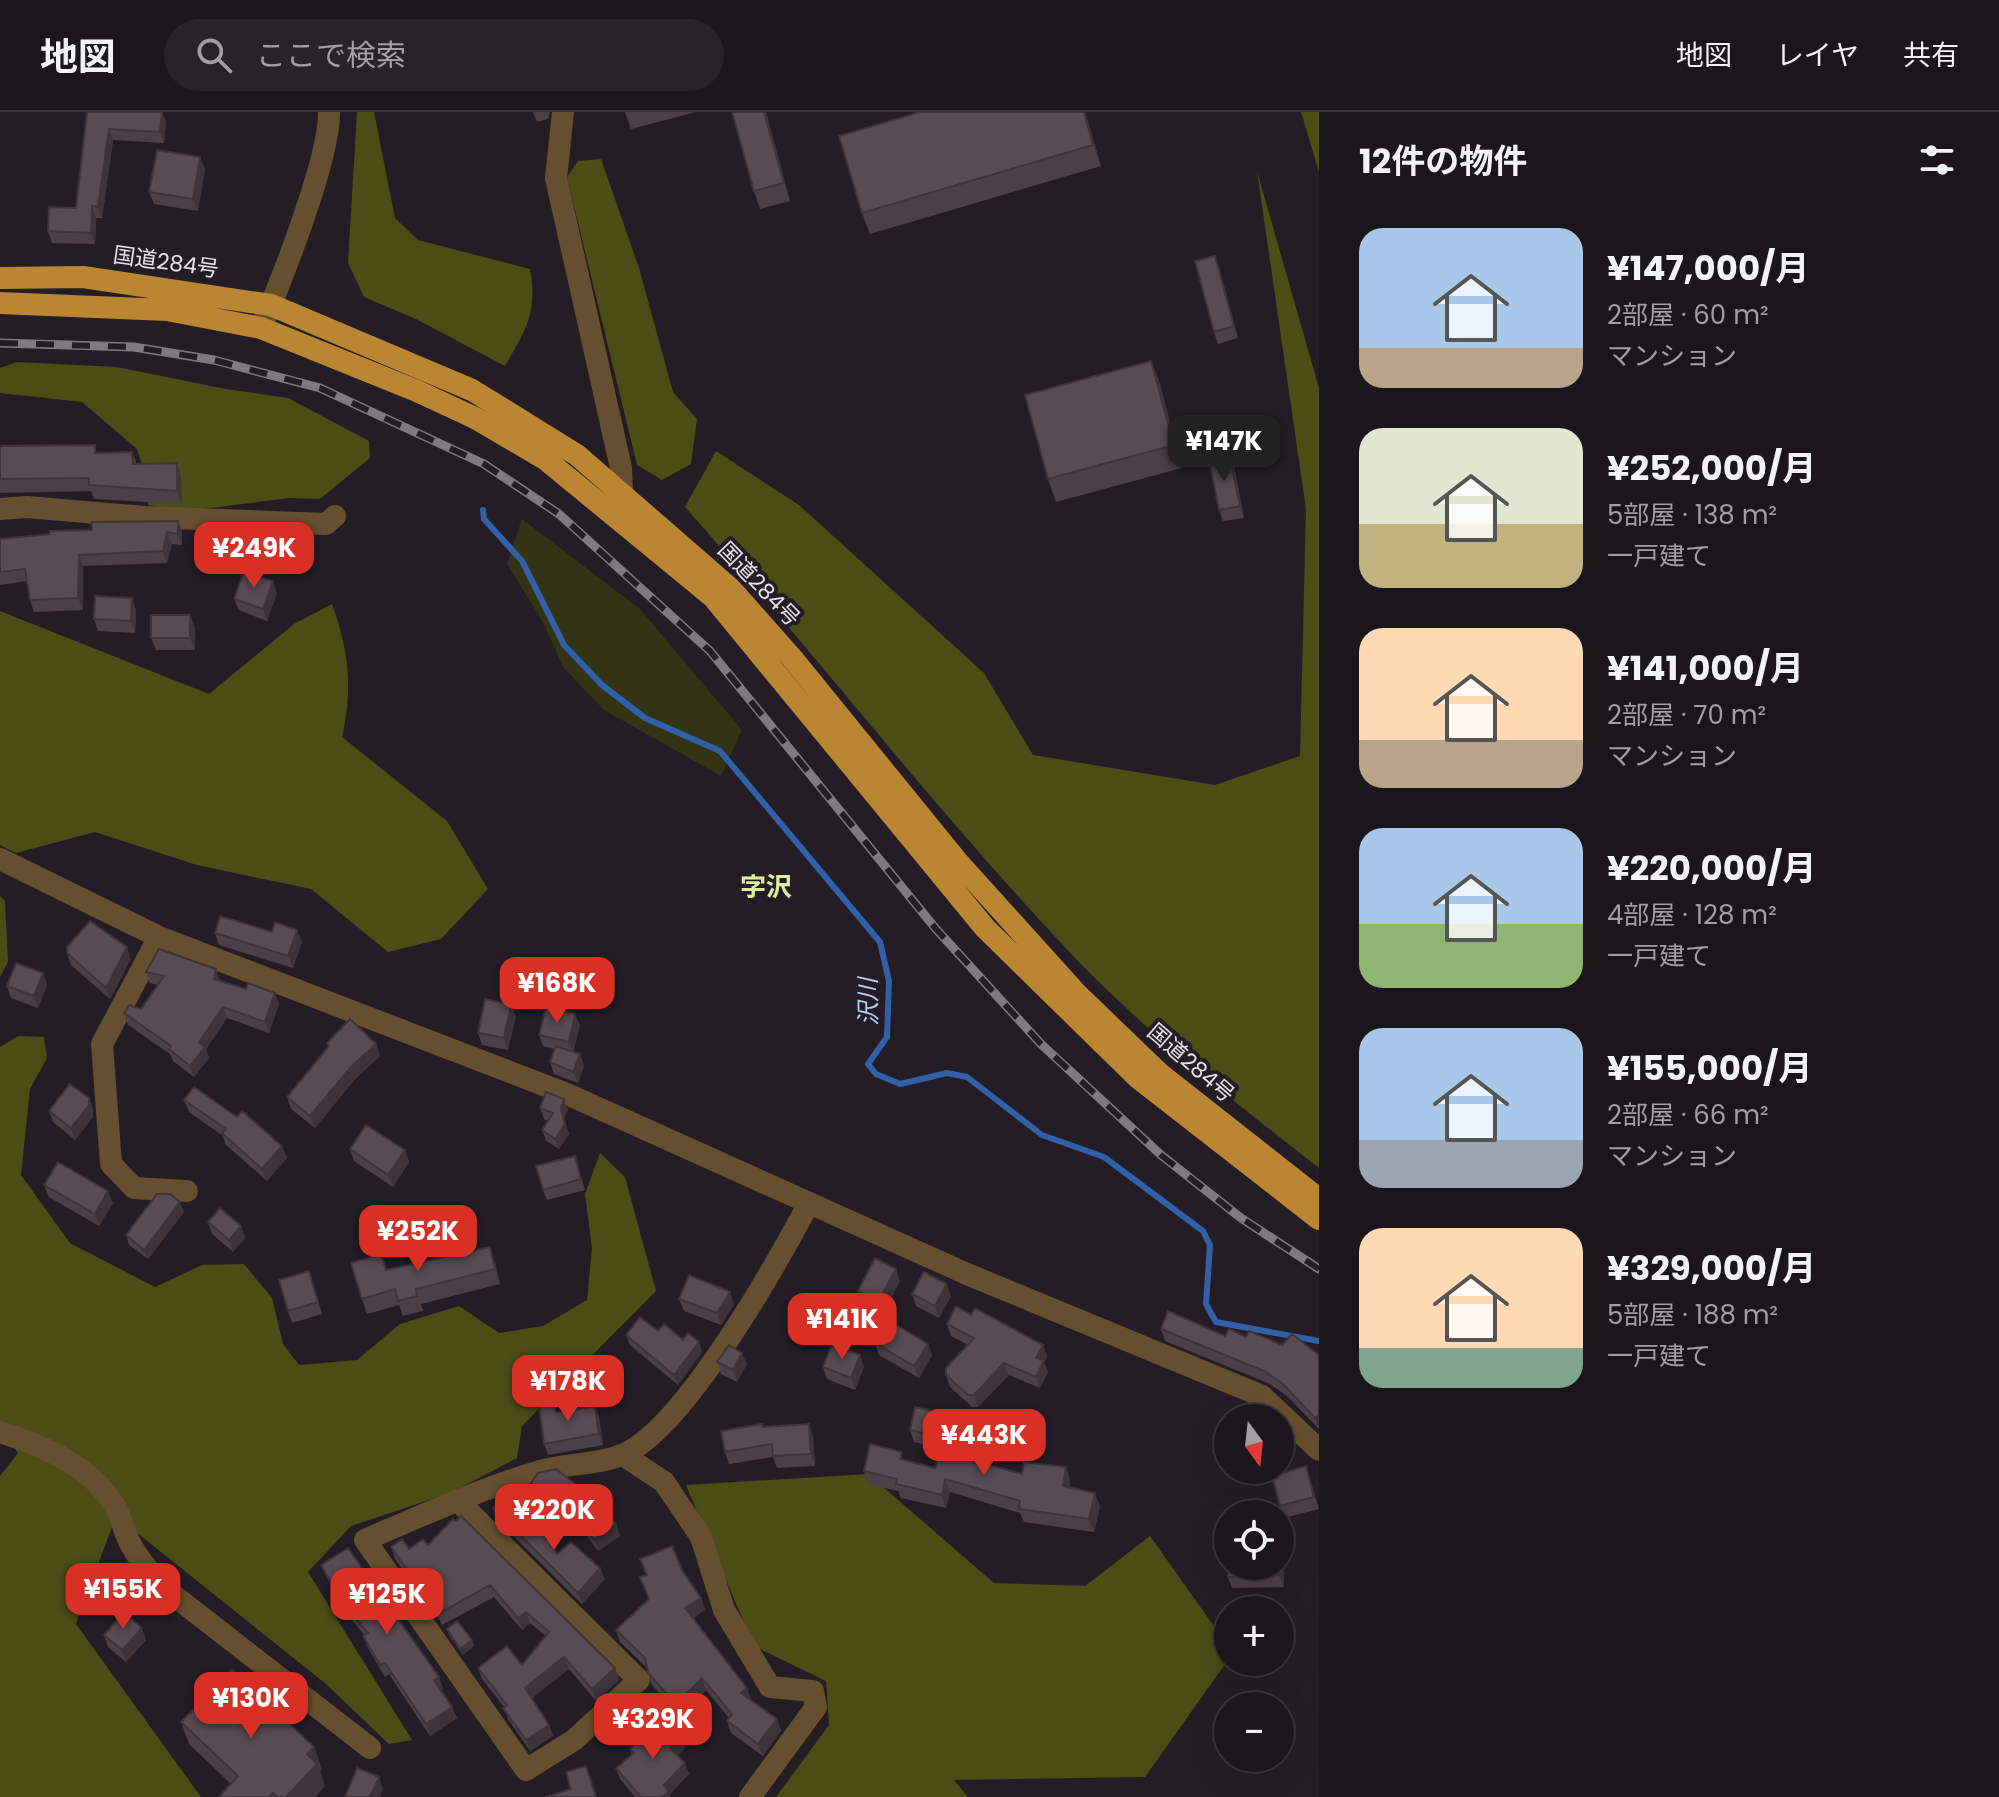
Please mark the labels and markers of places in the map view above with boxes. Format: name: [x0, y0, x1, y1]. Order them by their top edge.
pin: ¥147K: [1168, 415, 1280, 483]
pin: ¥249K: [198, 522, 310, 590]
pin: ¥168K: [501, 957, 613, 1025]
pin: ¥252K: [362, 1205, 474, 1273]
pin: ¥141K: [786, 1293, 898, 1361]
pin: ¥178K: [512, 1355, 624, 1423]
pin: ¥443K: [928, 1409, 1040, 1477]
pin: ¥220K: [498, 1484, 610, 1552]
pin: ¥155K: [67, 1563, 179, 1631]
pin: ¥125K: [331, 1568, 443, 1636]
pin: ¥130K: [195, 1672, 307, 1740]
pin: ¥329K: [597, 1693, 709, 1761]

